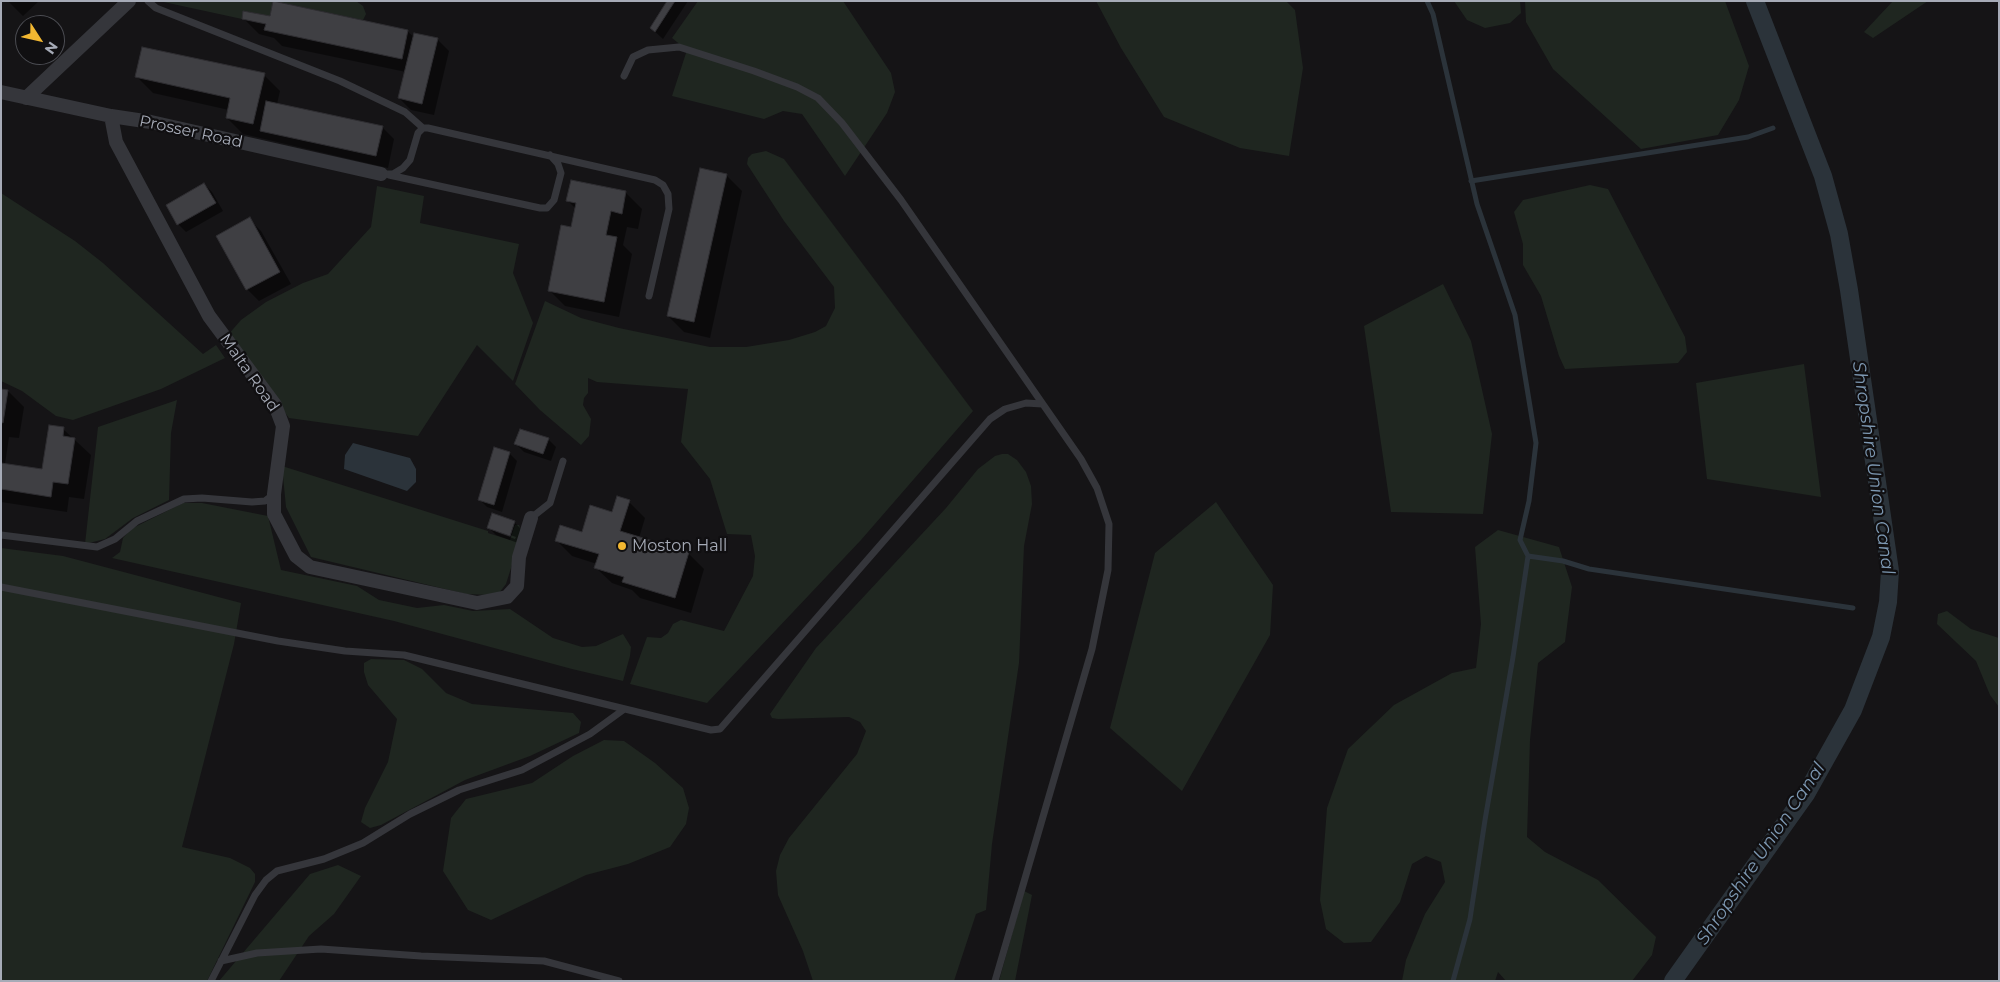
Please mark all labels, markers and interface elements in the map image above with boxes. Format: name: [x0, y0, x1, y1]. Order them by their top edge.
north arrow: [15, 15, 65, 65]
text: N: [41, 38, 62, 58]
street label: Prosser Road: [138, 112, 244, 152]
street label: Malta Road: [215, 330, 283, 416]
water label: Shropshire Union Canal: [1847, 360, 1899, 576]
place label: Moston Hall: [632, 536, 727, 556]
marker: Moston Hall: [616, 540, 628, 552]
water label: Shropshire Union Canal: [1692, 759, 1830, 949]

